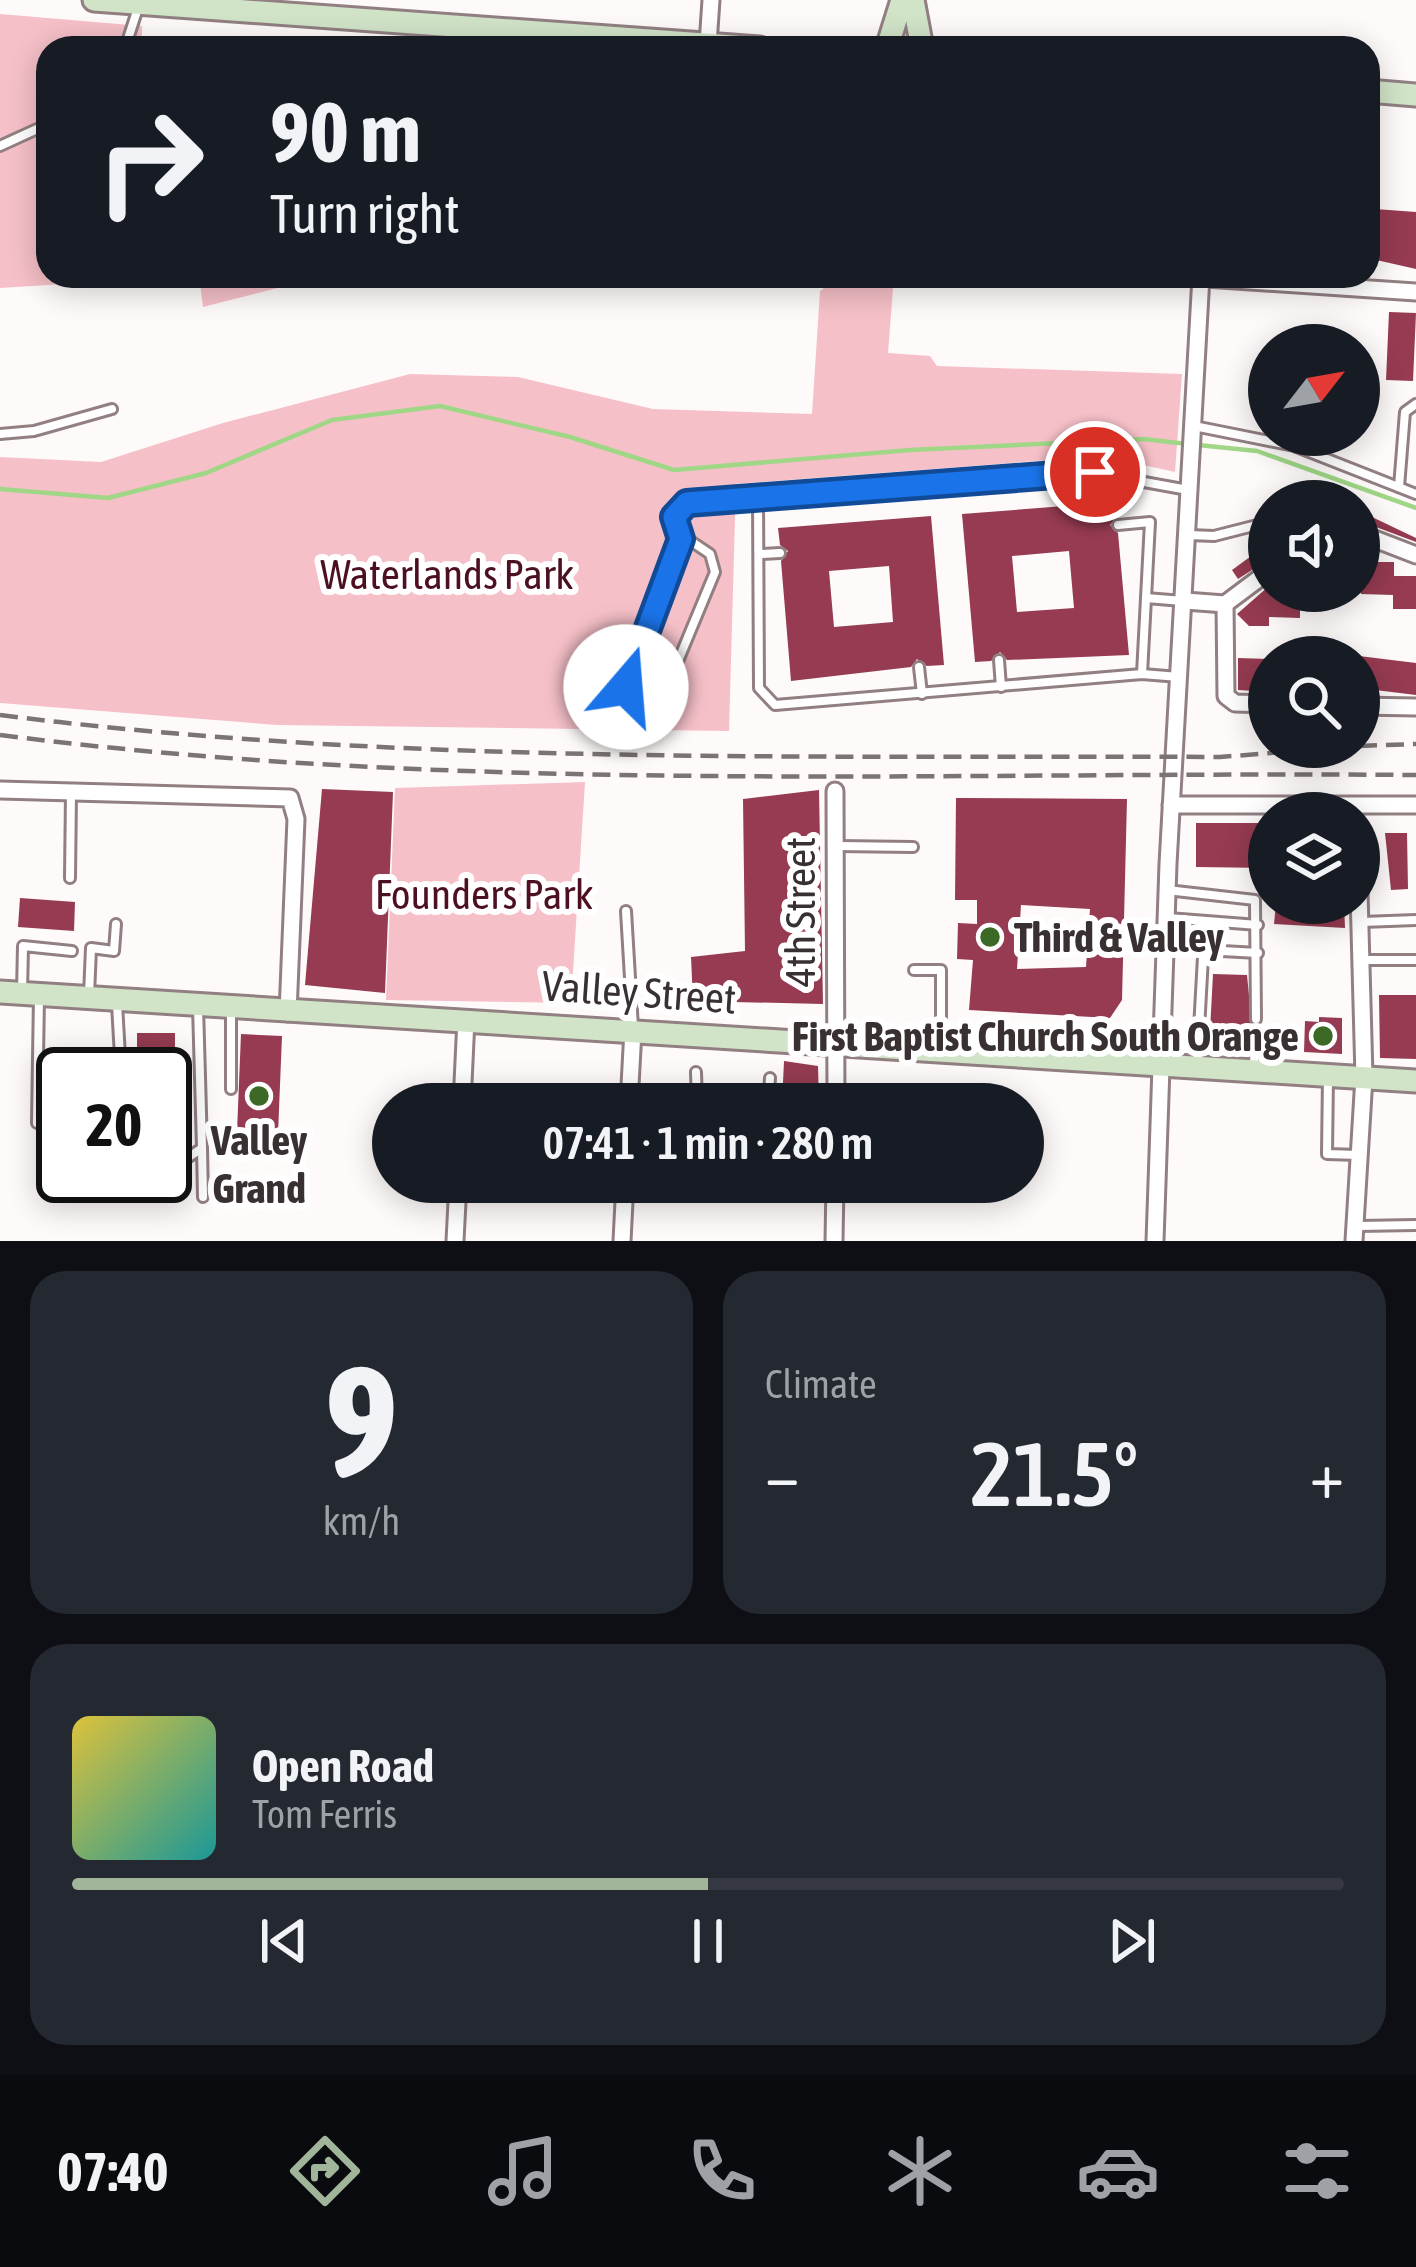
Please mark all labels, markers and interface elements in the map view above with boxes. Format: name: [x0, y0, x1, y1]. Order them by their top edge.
icon: right: [72, 84, 228, 240]
text: 90 m: [270, 84, 421, 180]
text: Turn right: [270, 183, 460, 244]
north arrow: [1248, 324, 1380, 456]
map controls: [1248, 324, 1380, 924]
pin: [1044, 421, 1146, 523]
icon: arrive: [1062, 439, 1128, 505]
button: sound: [1248, 480, 1380, 612]
park label: Waterlands Park: [320, 550, 574, 598]
position arrow: [563, 624, 689, 750]
button: search: [1248, 636, 1380, 768]
button: layers: [1248, 792, 1380, 924]
street label: 4th Street: [776, 837, 824, 987]
park label: Founders Park: [375, 870, 593, 918]
place label: Third & Valley: [1014, 913, 1225, 961]
marker: Third & Valley: [977, 924, 1003, 950]
street label: Valley Street: [540, 961, 738, 1023]
place label: First Baptist Church South Orange: [792, 1012, 1299, 1060]
marker: First Baptist Church South Orange: [1310, 1023, 1336, 1049]
speed limit sign: 20: [36, 1047, 192, 1203]
marker: Valley Grand: [246, 1083, 272, 1109]
place label: Valley Grand: [210, 1116, 308, 1212]
text: 07:41 · 1 min · 280 m: [543, 1117, 873, 1169]
text: 9: [325, 1331, 398, 1510]
text: Climate: [765, 1362, 877, 1406]
text: 21.5°: [971, 1422, 1138, 1525]
text: −: [765, 1436, 799, 1512]
text: +: [1310, 1436, 1344, 1512]
text: km/h: [323, 1499, 400, 1543]
text: Open Road: [252, 1740, 434, 1792]
text: Tom Ferris: [252, 1792, 397, 1836]
icon: previous: [251, 1908, 317, 1974]
icon: pause: [675, 1908, 741, 1974]
icon: next: [1099, 1908, 1165, 1974]
icon: directions: [283, 2129, 367, 2213]
icon: music: [481, 2129, 565, 2213]
icon: phone: [680, 2129, 764, 2213]
icon: climate: [878, 2129, 962, 2213]
icon: car: [1076, 2129, 1160, 2213]
icon: filters: [1275, 2129, 1359, 2213]
text: 07:40: [57, 2141, 168, 2202]

